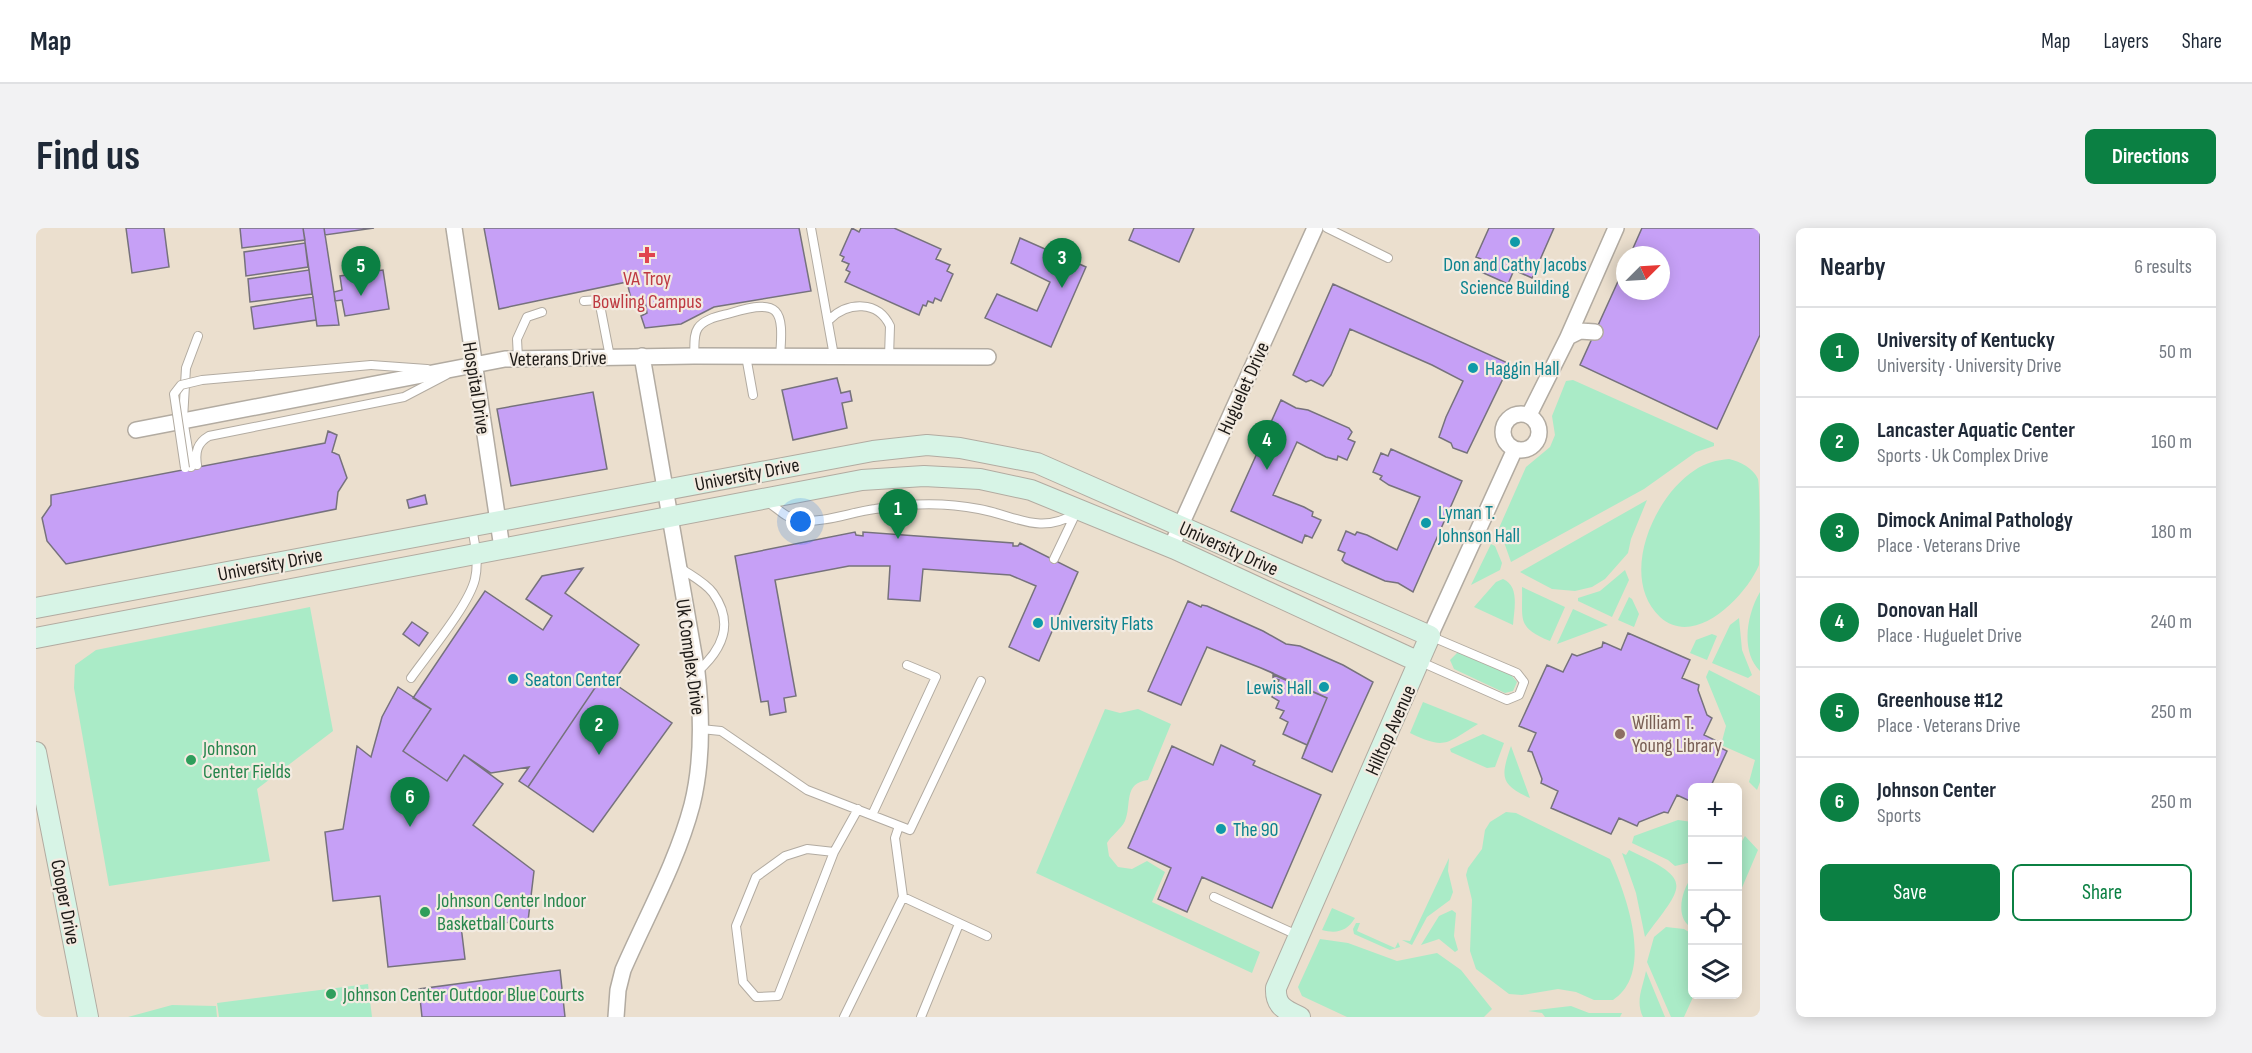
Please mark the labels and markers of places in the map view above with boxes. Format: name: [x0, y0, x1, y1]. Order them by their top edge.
marker: Don and Cathy Jacobs Science Building: [1508, 235, 1522, 249]
pin: 3: [1042, 238, 1082, 288]
marker: VA Troy Bowling Campus: [638, 246, 656, 264]
pin: 5: [342, 247, 380, 296]
place label: Don and Cathy Jacobs Science Building: [1443, 253, 1587, 300]
place label: VA Troy Bowling Campus: [592, 267, 702, 314]
place label: Haggin Hall: [1485, 357, 1560, 381]
marker: Haggin Hall: [1466, 361, 1480, 375]
pin: 4: [1248, 420, 1286, 470]
pin: 1: [878, 490, 918, 539]
place label: Lyman T. Johnson Hall: [1437, 501, 1520, 548]
marker: Lyman T. Johnson Hall: [1419, 516, 1433, 530]
place label: University Flats: [1050, 612, 1153, 636]
marker: University Flats: [1031, 616, 1045, 630]
place label: Seaton Center: [525, 668, 622, 692]
marker: Seaton Center: [506, 672, 520, 686]
place label: Lewis Hall: [1246, 676, 1312, 700]
marker: Lewis Hall: [1317, 680, 1331, 694]
pin: 2: [580, 706, 618, 755]
place label: William T. Young Library: [1632, 711, 1722, 758]
marker: William T. Young Library: [1613, 727, 1627, 741]
place label: Johnson Center Fields: [202, 737, 291, 784]
marker: Johnson Center Fields: [184, 753, 198, 767]
pin: 6: [390, 778, 430, 827]
place label: The 90: [1233, 818, 1279, 842]
marker: The 90: [1214, 822, 1228, 836]
place label: Johnson Center Indoor Basketball Courts: [436, 889, 586, 936]
marker: Johnson Center Indoor Basketball Courts: [418, 905, 432, 919]
place label: Johnson Center Outdoor Blue Courts: [342, 983, 584, 1007]
marker: Johnson Center Outdoor Blue Courts: [324, 987, 338, 1001]

